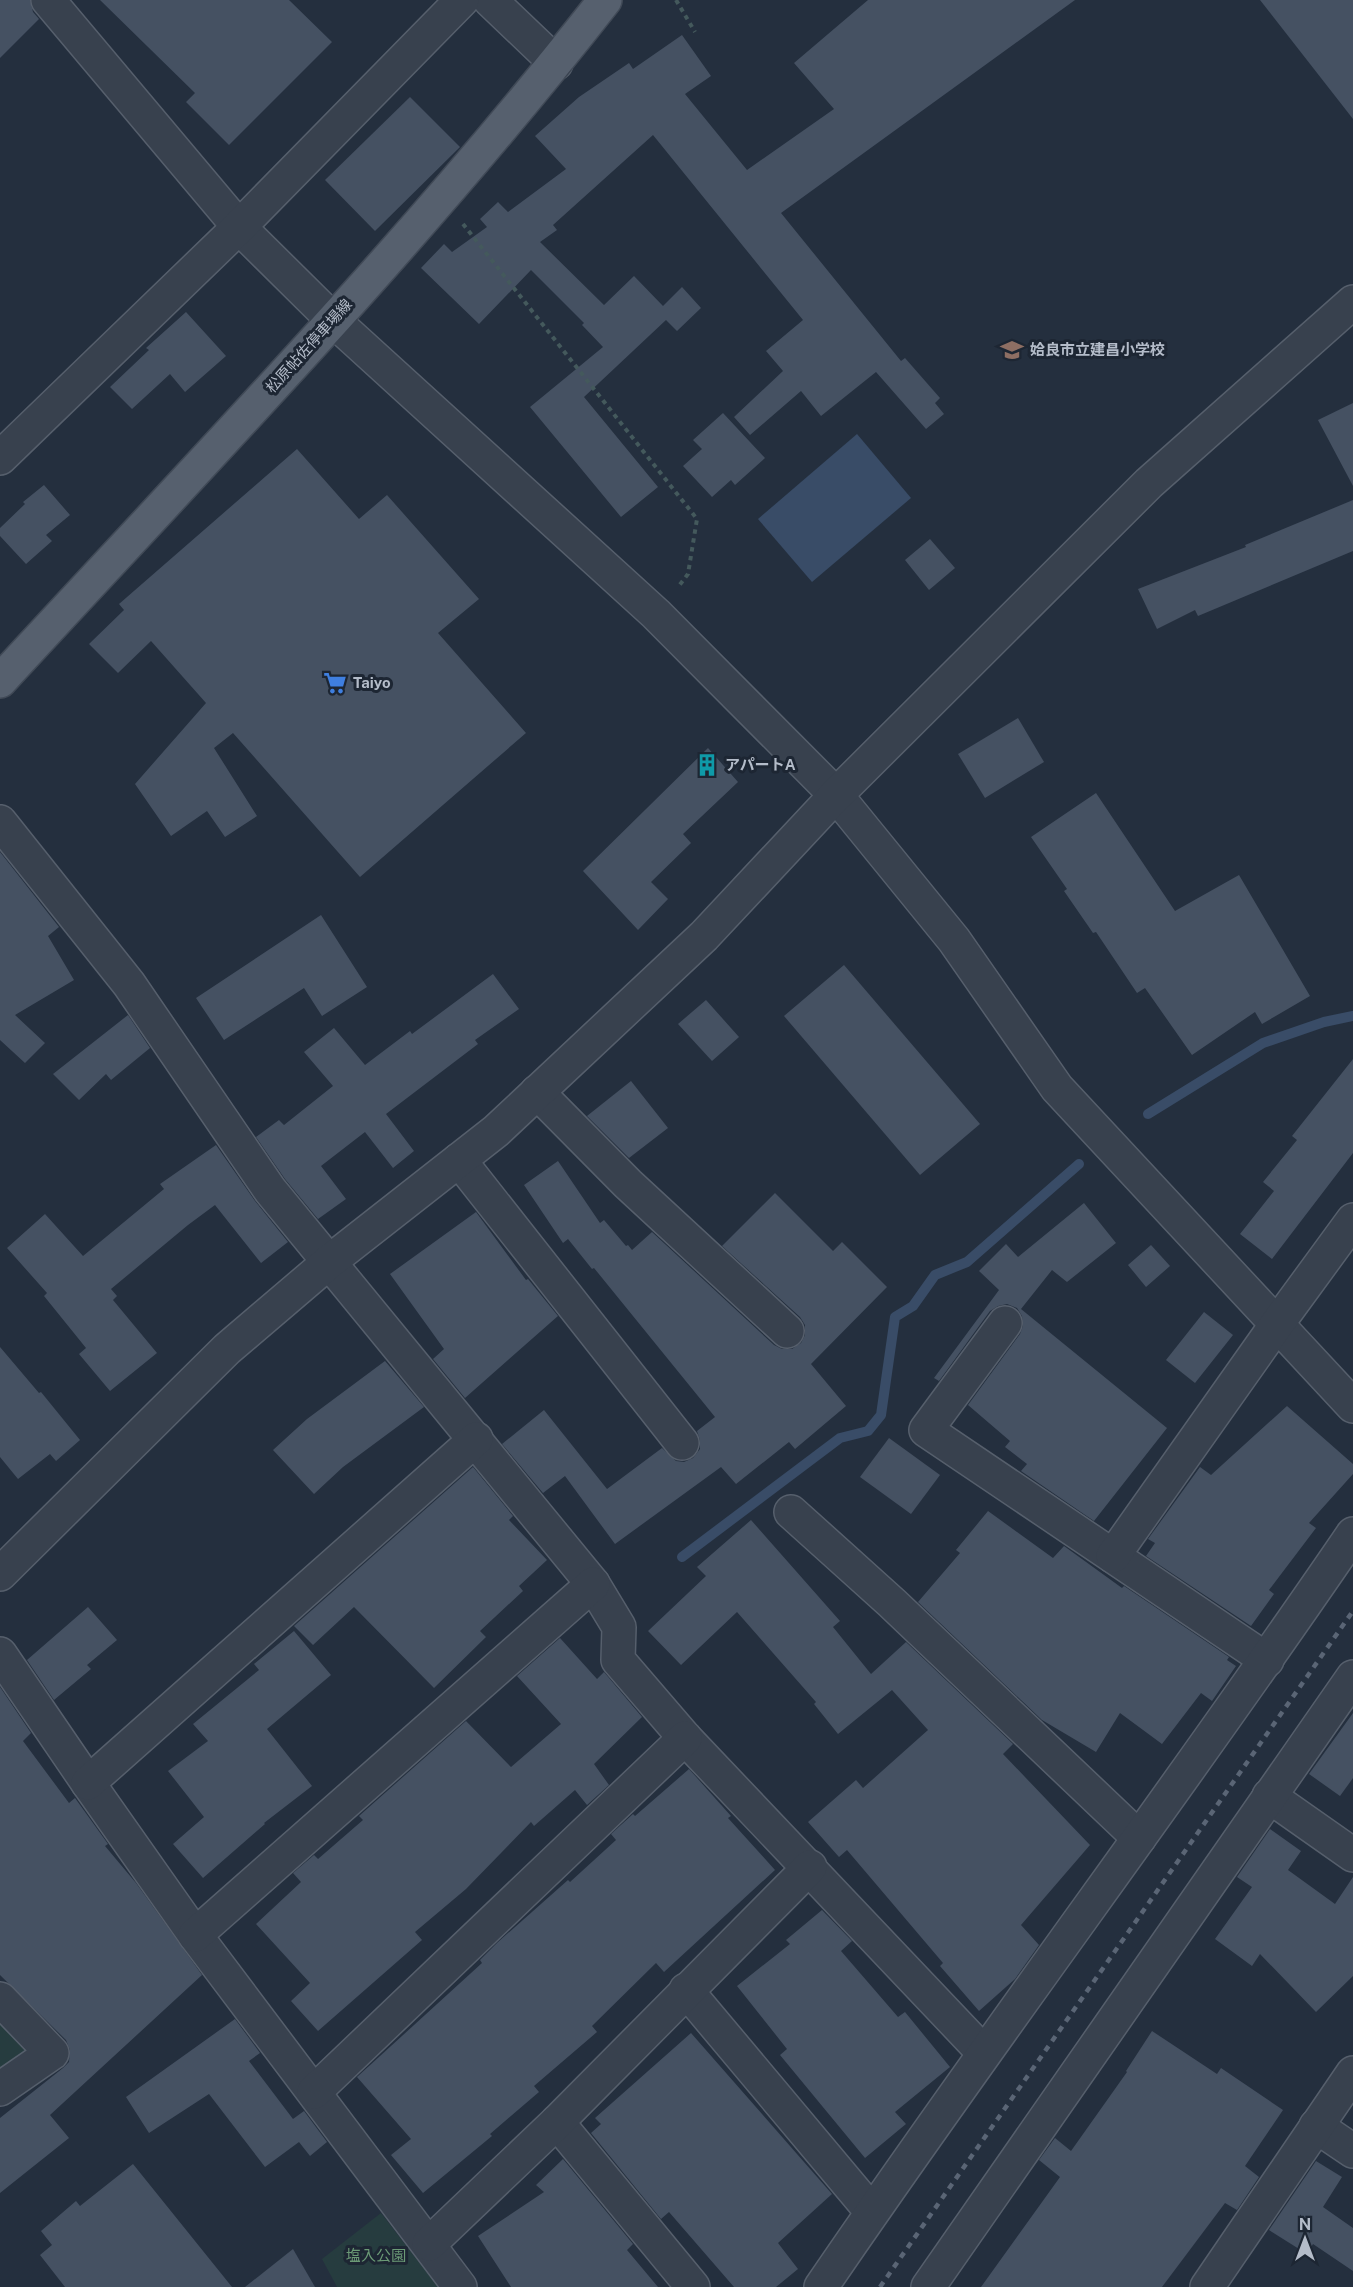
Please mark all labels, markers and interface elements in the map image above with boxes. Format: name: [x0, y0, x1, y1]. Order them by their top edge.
street label: 松原帖佐停車場線: [262, 295, 355, 396]
school or university icon: 姶良市立建昌小学校: [999, 337, 1025, 363]
place label: 姶良市立建昌小学校: [1030, 341, 1165, 358]
supermarket icon: Taiyo: [322, 670, 348, 696]
place label: Taiyo: [353, 674, 391, 691]
building icon: アパートA: [694, 752, 720, 778]
place label: アパートA: [725, 756, 796, 773]
north arrow: [1275, 2209, 1335, 2269]
text: N: [1299, 2215, 1311, 2234]
park label: 塩入公園: [346, 2247, 406, 2264]

